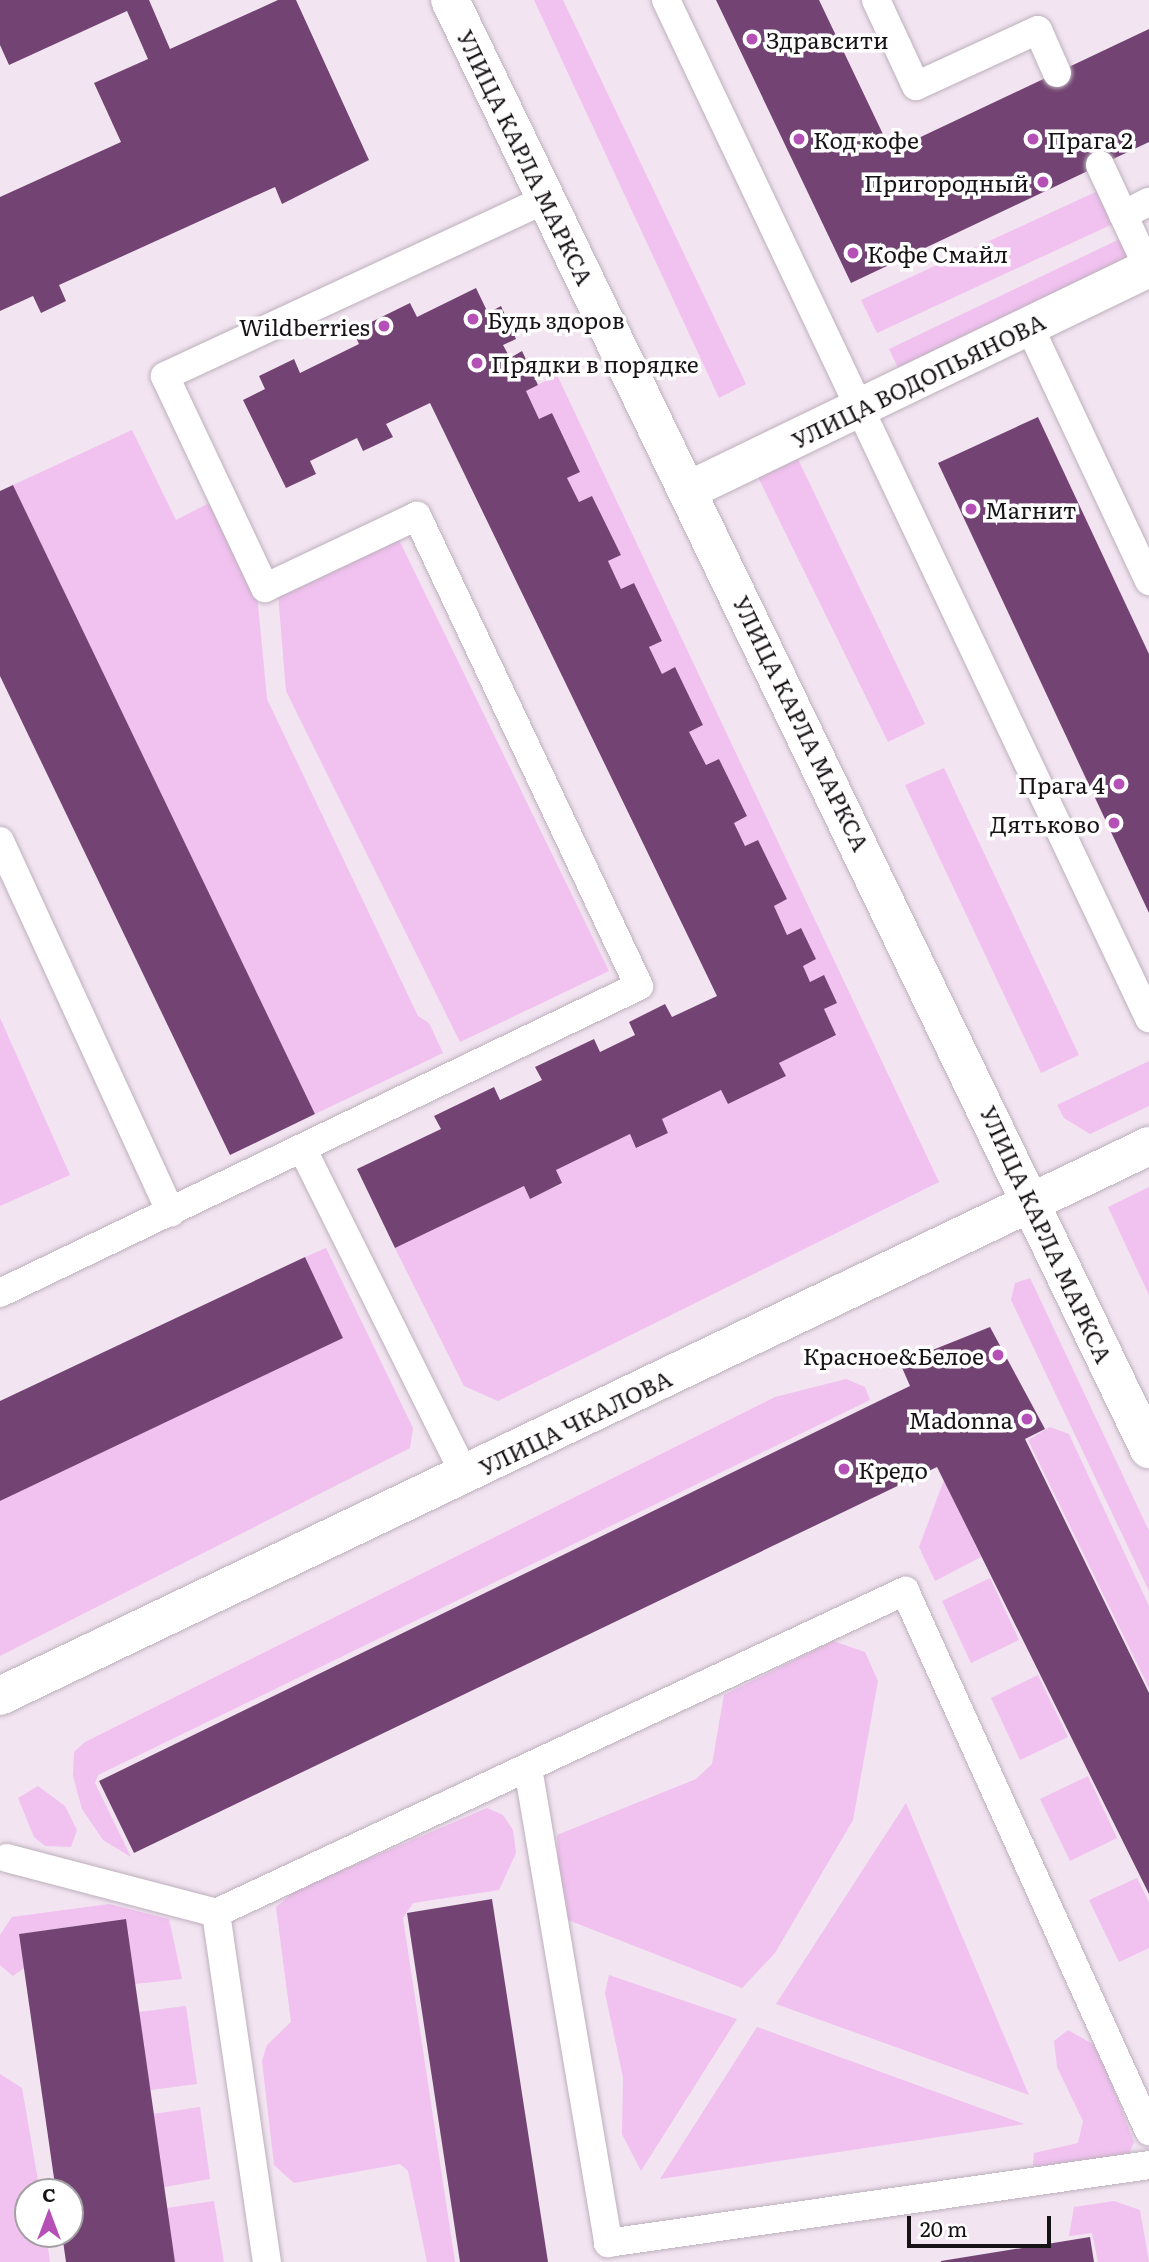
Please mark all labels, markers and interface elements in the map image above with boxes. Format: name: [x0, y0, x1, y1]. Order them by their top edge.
street label: УЛИЦА КАРЛА МАРКСА: [452, 25, 600, 289]
place label: Здравсити: [766, 25, 889, 53]
marker: Здравсити: [744, 31, 760, 47]
place label: Код кофе: [813, 125, 919, 153]
place label: Прага 2: [1047, 125, 1133, 153]
marker: Код кофе: [791, 131, 807, 147]
marker: Прага 2: [1025, 131, 1041, 147]
place label: Пригородный: [864, 168, 1029, 196]
marker: Пригородный: [1035, 174, 1051, 190]
place label: Кофе Смайл: [867, 239, 1008, 267]
marker: Кофе Смайл: [845, 245, 861, 261]
place label: Будь здоров: [487, 305, 625, 333]
street label: УЛИЦА ВОДОПЬЯНОВА: [787, 307, 1049, 453]
marker: Будь здоров: [465, 311, 481, 327]
place label: Wildberries: [239, 312, 370, 340]
marker: Wildberries: [376, 318, 392, 334]
place label: Прядки в порядке: [491, 349, 699, 377]
marker: Прядки в порядке: [469, 355, 485, 371]
place label: Магнит: [985, 495, 1076, 523]
marker: Магнит: [963, 501, 979, 517]
street label: УЛИЦА КАРЛА МАРКСА: [728, 591, 876, 855]
place label: Прага 4: [1018, 770, 1105, 798]
marker: Прага 4: [1111, 776, 1127, 792]
place label: Дятьково: [990, 809, 1100, 837]
marker: Дятьково: [1106, 815, 1122, 831]
street label: УЛИЦА КАРЛА МАРКСА: [975, 1101, 1119, 1367]
place label: Красное&Белое: [803, 1341, 984, 1369]
marker: Красное&Белое: [990, 1347, 1006, 1363]
street label: УЛИЦА ЧКАЛОВА: [474, 1363, 676, 1481]
place label: Madonna: [908, 1405, 1013, 1433]
marker: Madonna: [1019, 1411, 1035, 1427]
place label: Кредо: [858, 1455, 928, 1483]
marker: Кредо: [836, 1461, 852, 1477]
north arrow: [14, 2178, 84, 2248]
text: С: [42, 2180, 56, 2208]
scale bar: [911, 2202, 1054, 2246]
text: 20 m: [920, 2212, 967, 2243]

